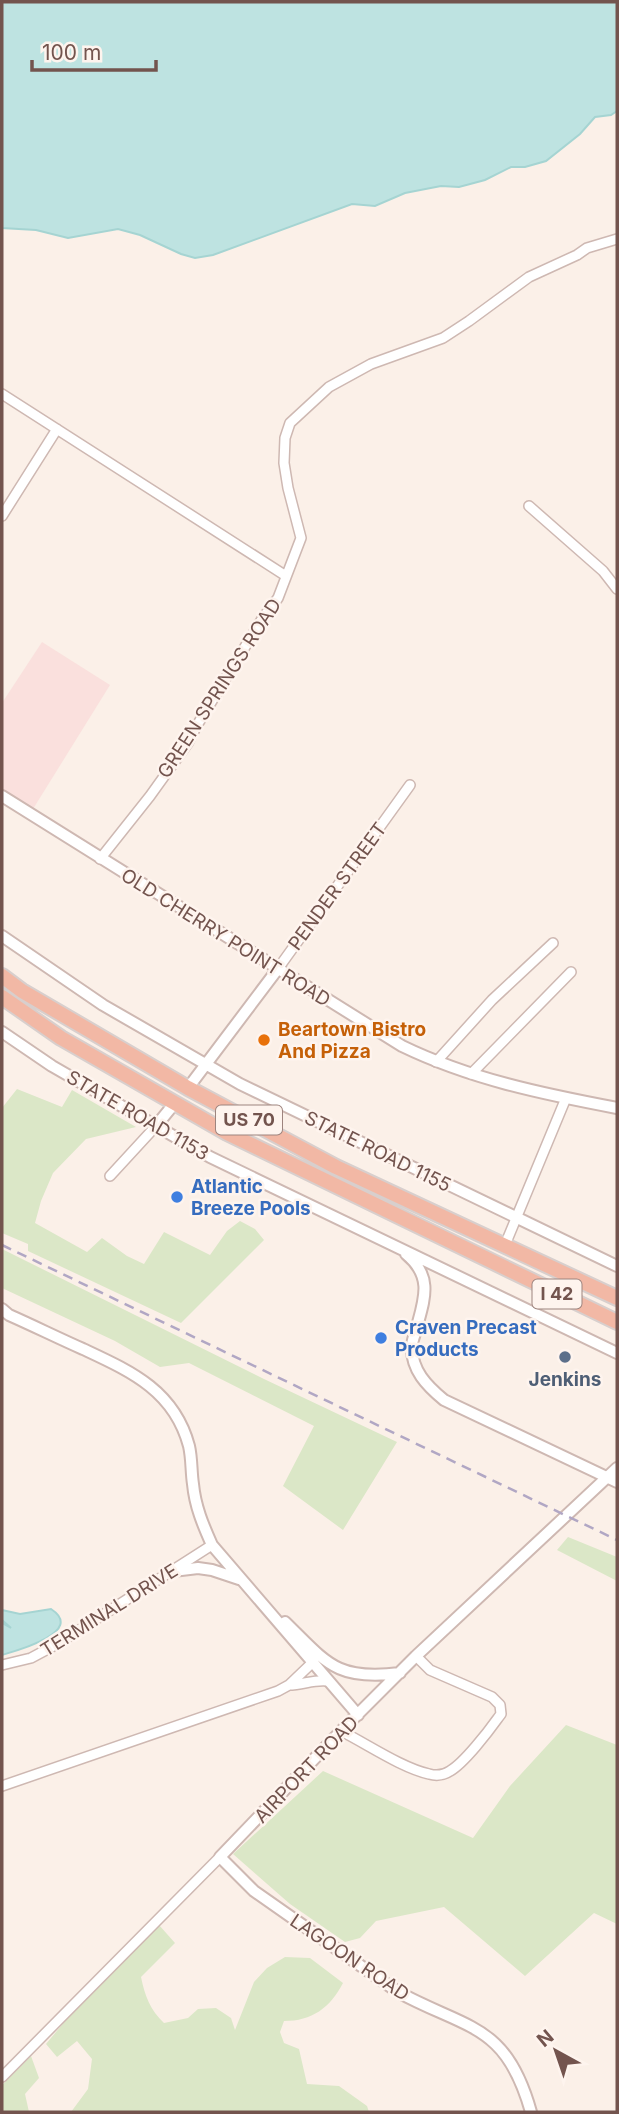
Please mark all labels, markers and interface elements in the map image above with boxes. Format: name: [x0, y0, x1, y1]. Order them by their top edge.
scale bar: [32, 28, 156, 72]
text: 100 m: [42, 40, 101, 65]
street label: GREEN SPRINGS ROAD: [153, 594, 286, 782]
street label: PENDER STREET: [283, 818, 391, 955]
street label: OLD CHERRY POINT ROAD: [117, 863, 335, 1011]
place label: Beartown Bistro And Pizza: [278, 1018, 426, 1063]
marker: Beartown Bistro And Pizza: [256, 1032, 272, 1048]
street label: STATE ROAD 1153: [63, 1065, 213, 1165]
road number: US 70: [216, 1106, 282, 1134]
street label: STATE ROAD 1155: [301, 1106, 455, 1197]
place label: Atlantic Breeze Pools: [191, 1175, 311, 1220]
marker: Atlantic Breeze Pools: [169, 1189, 185, 1205]
road number: I 42: [532, 1280, 582, 1308]
place label: Craven Precast Products: [395, 1316, 537, 1361]
marker: Craven Precast Products: [373, 1330, 389, 1346]
marker: Jenkins: [557, 1349, 573, 1365]
place label: Jenkins: [529, 1368, 601, 1391]
street label: TERMINAL DRIVE: [36, 1559, 182, 1662]
street label: AIRPORT ROAD: [250, 1711, 363, 1828]
street label: LAGOON ROAD: [286, 1909, 414, 2006]
north arrow: [521, 2016, 591, 2086]
text: N: [532, 2025, 558, 2052]

